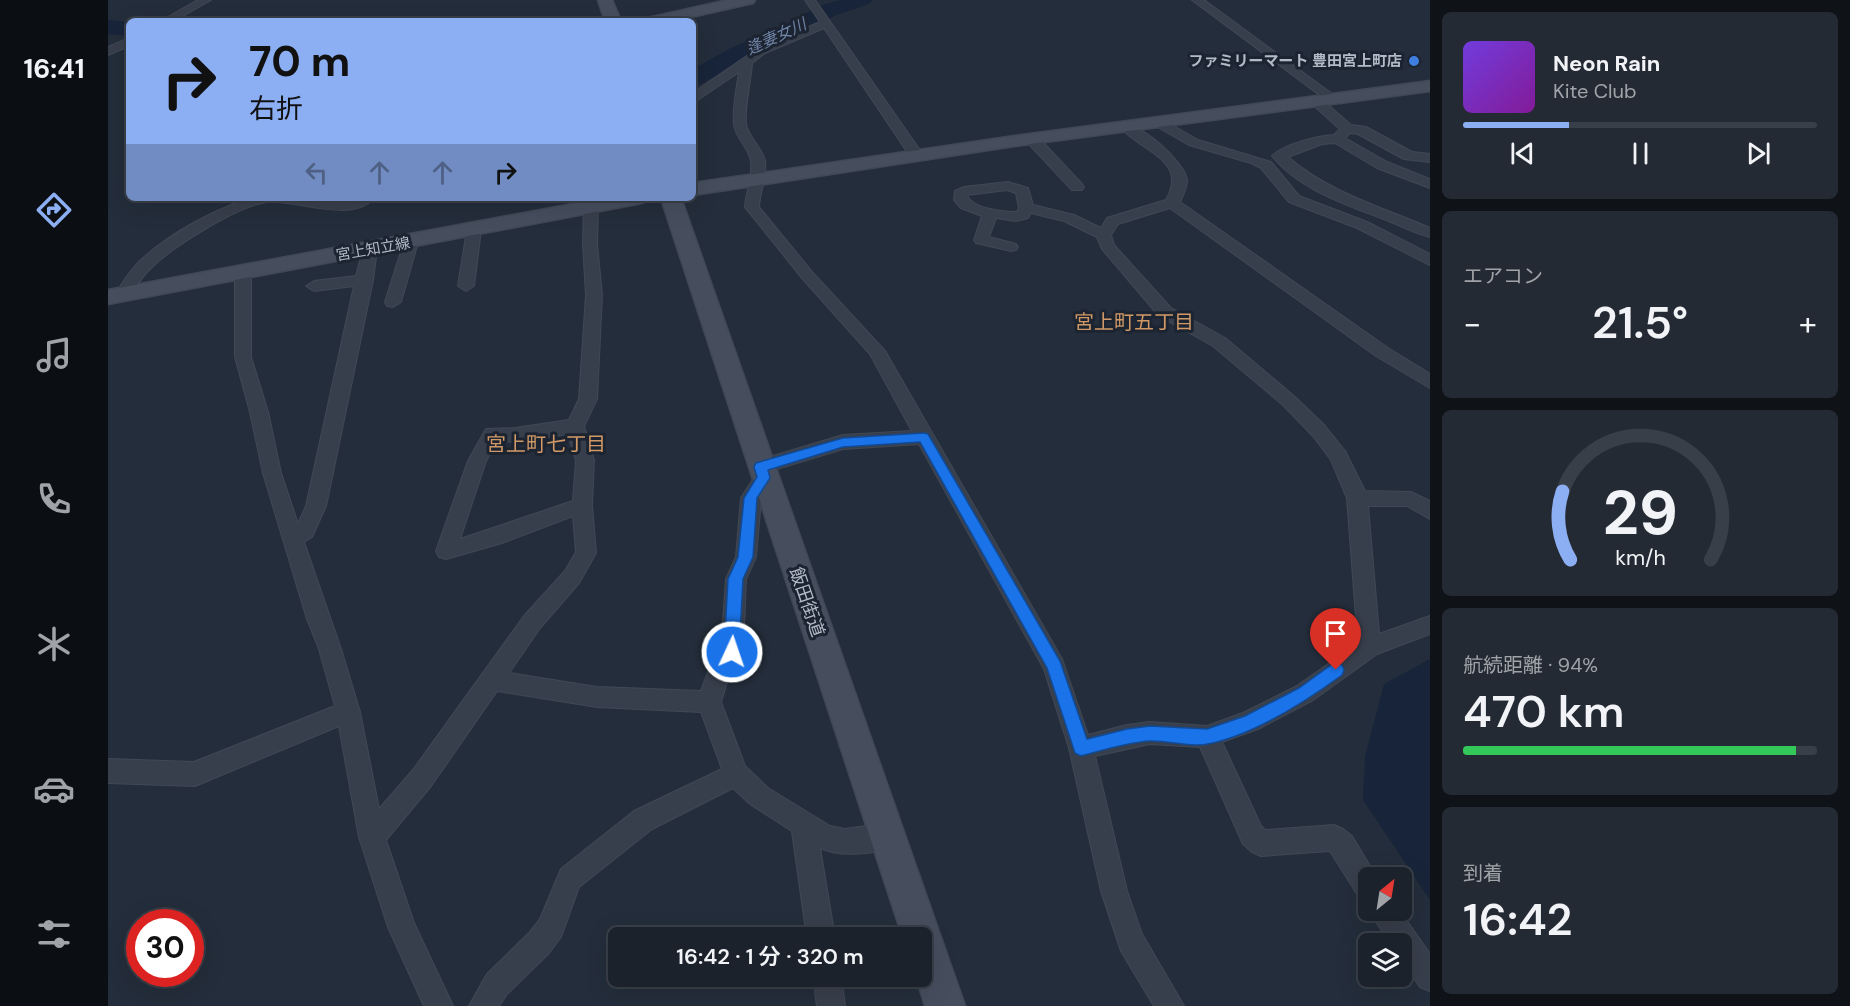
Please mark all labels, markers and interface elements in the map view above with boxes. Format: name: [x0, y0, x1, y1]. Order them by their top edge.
water label: 逢妻女川: [743, 13, 811, 59]
text: 70 m: [249, 34, 350, 89]
icon: right: [150, 42, 228, 120]
text: Neon Rain: [1553, 49, 1660, 78]
text: 16:41: [23, 51, 85, 86]
place label: ファミリーマート 豊田宮上町店: [1188, 51, 1402, 71]
marker: ファミリーマート 豊田宮上町店: [1407, 54, 1421, 68]
text: Kite Club: [1553, 78, 1637, 104]
text: 右折: [249, 91, 303, 126]
icon: previous: [1506, 137, 1539, 170]
icon: pause: [1624, 137, 1657, 170]
icon: next: [1742, 137, 1775, 170]
icon: left: [300, 156, 333, 189]
icon: ahead: [363, 156, 396, 189]
icon: ahead: [426, 156, 459, 189]
icon: right: [489, 156, 522, 189]
icon: directions: [33, 189, 75, 231]
street label: 宮上知立線: [334, 233, 412, 265]
text: エアコン: [1463, 263, 1543, 289]
text: 21.5°: [1592, 293, 1688, 352]
text: −: [1463, 302, 1481, 345]
text: +: [1799, 302, 1817, 345]
district label: 宮上町五丁目: [1074, 309, 1194, 335]
icon: music: [33, 334, 75, 376]
district label: 宮上町七丁目: [486, 431, 606, 457]
text: 29: [1602, 472, 1678, 553]
icon: phone: [33, 478, 75, 520]
text: km/h: [1615, 544, 1665, 572]
street label: 飯田街道: [784, 564, 830, 640]
pin: [1310, 608, 1361, 670]
icon: arrive: [1319, 617, 1352, 650]
position arrow: [700, 620, 764, 684]
icon: climate: [33, 623, 75, 665]
text: 航続距離 · 94%: [1463, 652, 1598, 678]
text: 470 km: [1463, 682, 1625, 741]
icon: car: [33, 768, 75, 810]
text: 到着: [1463, 860, 1503, 886]
north arrow: [1358, 867, 1412, 921]
map controls: [1358, 867, 1412, 987]
text: 16:42: [1463, 890, 1573, 949]
speed limit sign: 30: [126, 909, 204, 987]
icon: filters: [33, 913, 75, 955]
button: layers: [1358, 933, 1412, 987]
text: 16:42 · 1 分 · 320 m: [676, 942, 864, 971]

